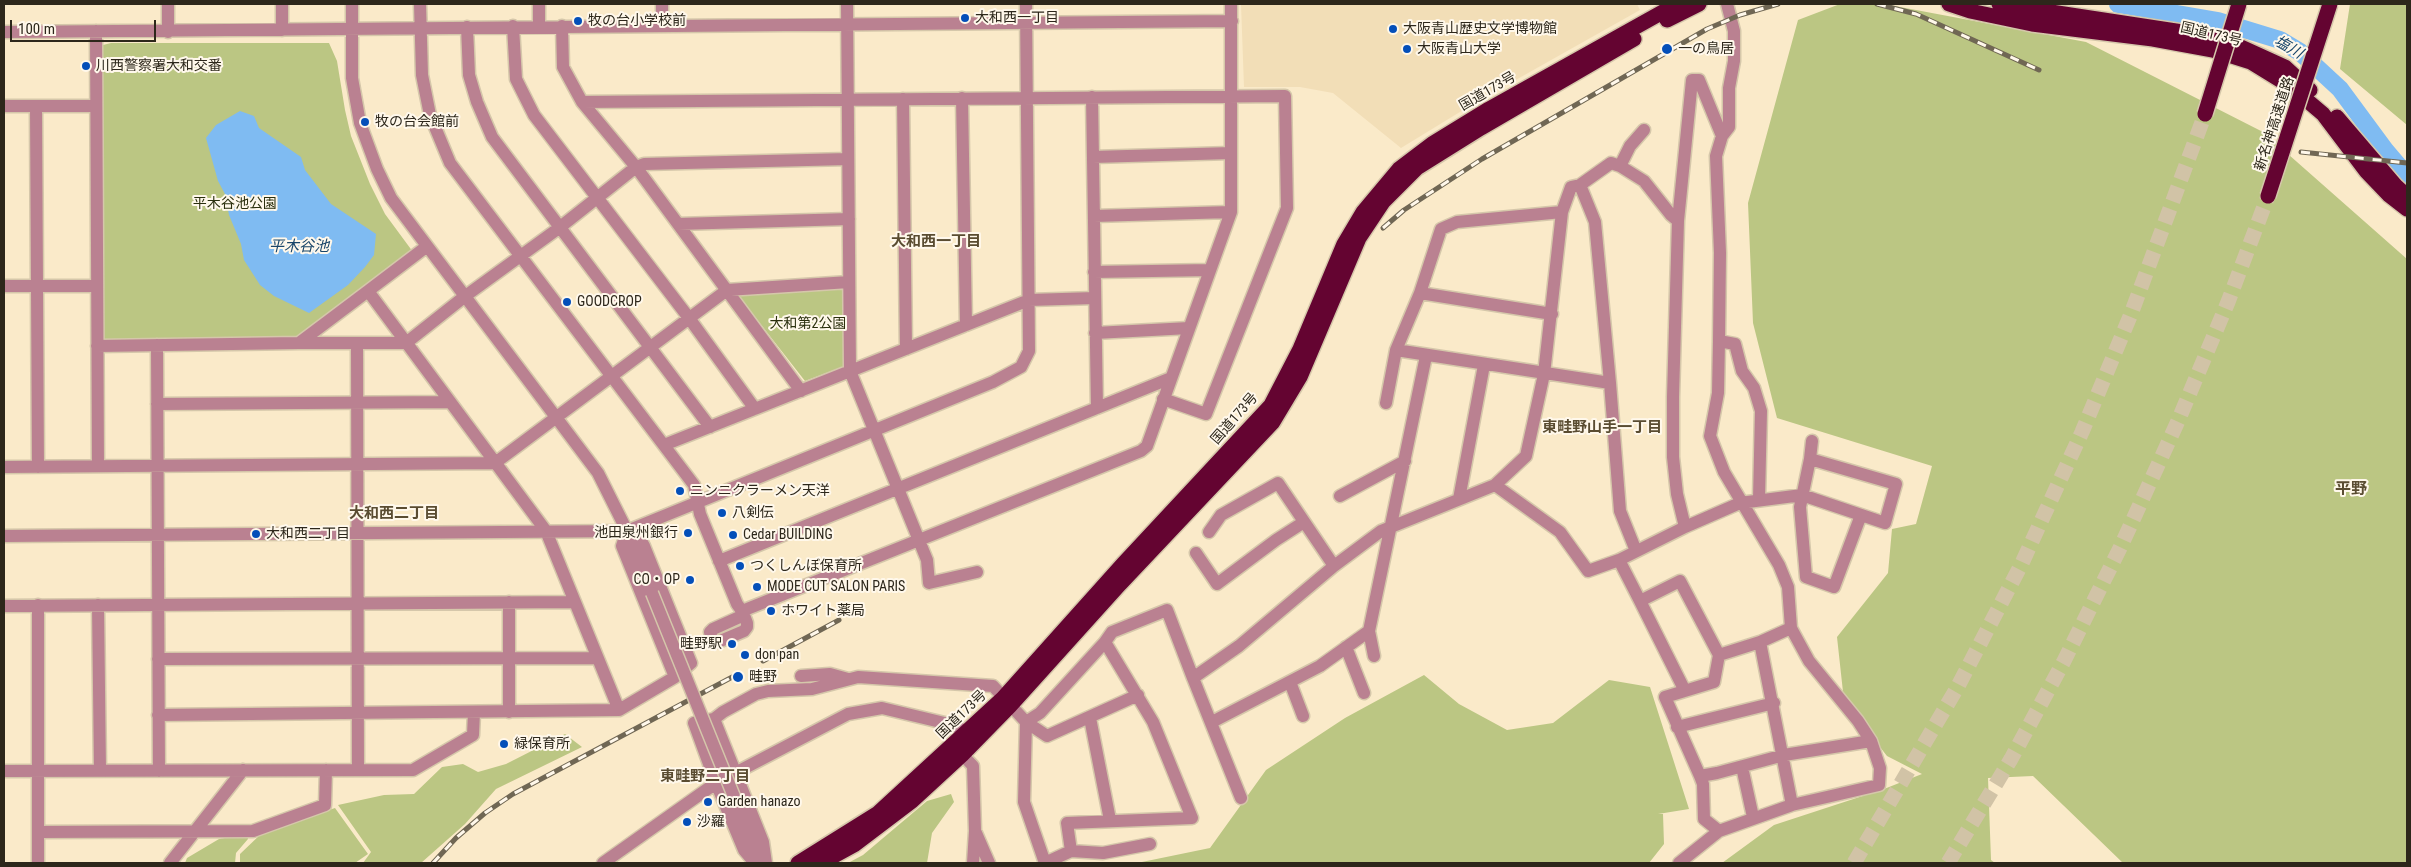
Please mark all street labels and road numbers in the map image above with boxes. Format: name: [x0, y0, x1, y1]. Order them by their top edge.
street label: 国道173号: [2179, 20, 2243, 50]
street label: 国道173号: [1457, 69, 1519, 115]
street label: 新名神高速道路: [2252, 75, 2298, 173]
street label: 国道173号: [1208, 390, 1262, 448]
street label: 国道173号: [934, 687, 990, 743]

